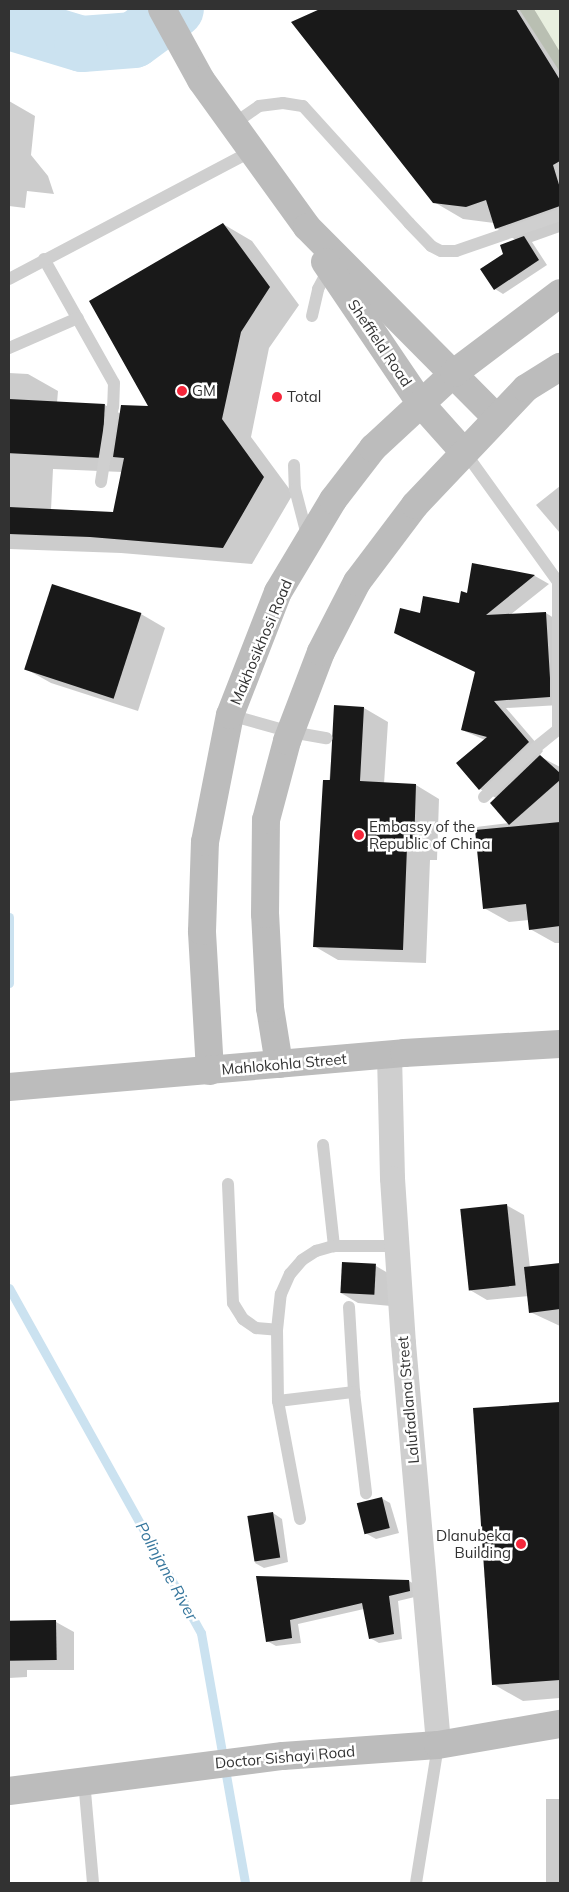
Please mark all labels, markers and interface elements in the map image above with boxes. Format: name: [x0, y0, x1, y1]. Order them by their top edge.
street label: Sheffield Road: [344, 296, 416, 390]
place label: GM: [192, 382, 216, 400]
marker: GM: [176, 385, 188, 397]
place label: Total: [287, 388, 321, 406]
marker: Total: [271, 391, 283, 403]
street label: Makhosikhosi Road: [226, 576, 296, 708]
place label: Embassy of the Republic of China: [369, 817, 490, 852]
marker: Embassy of the Republic of China: [353, 829, 365, 841]
street label: Mahlokohla Street: [221, 1050, 347, 1078]
street label: Lalufadlana Street: [393, 1335, 423, 1465]
water label: Polinjane River: [132, 1518, 202, 1624]
place label: Dlanubeka Building: [436, 1526, 511, 1561]
marker: Dlanubeka Building: [515, 1538, 527, 1550]
street label: Doctor Sishayi Road: [214, 1742, 356, 1772]

